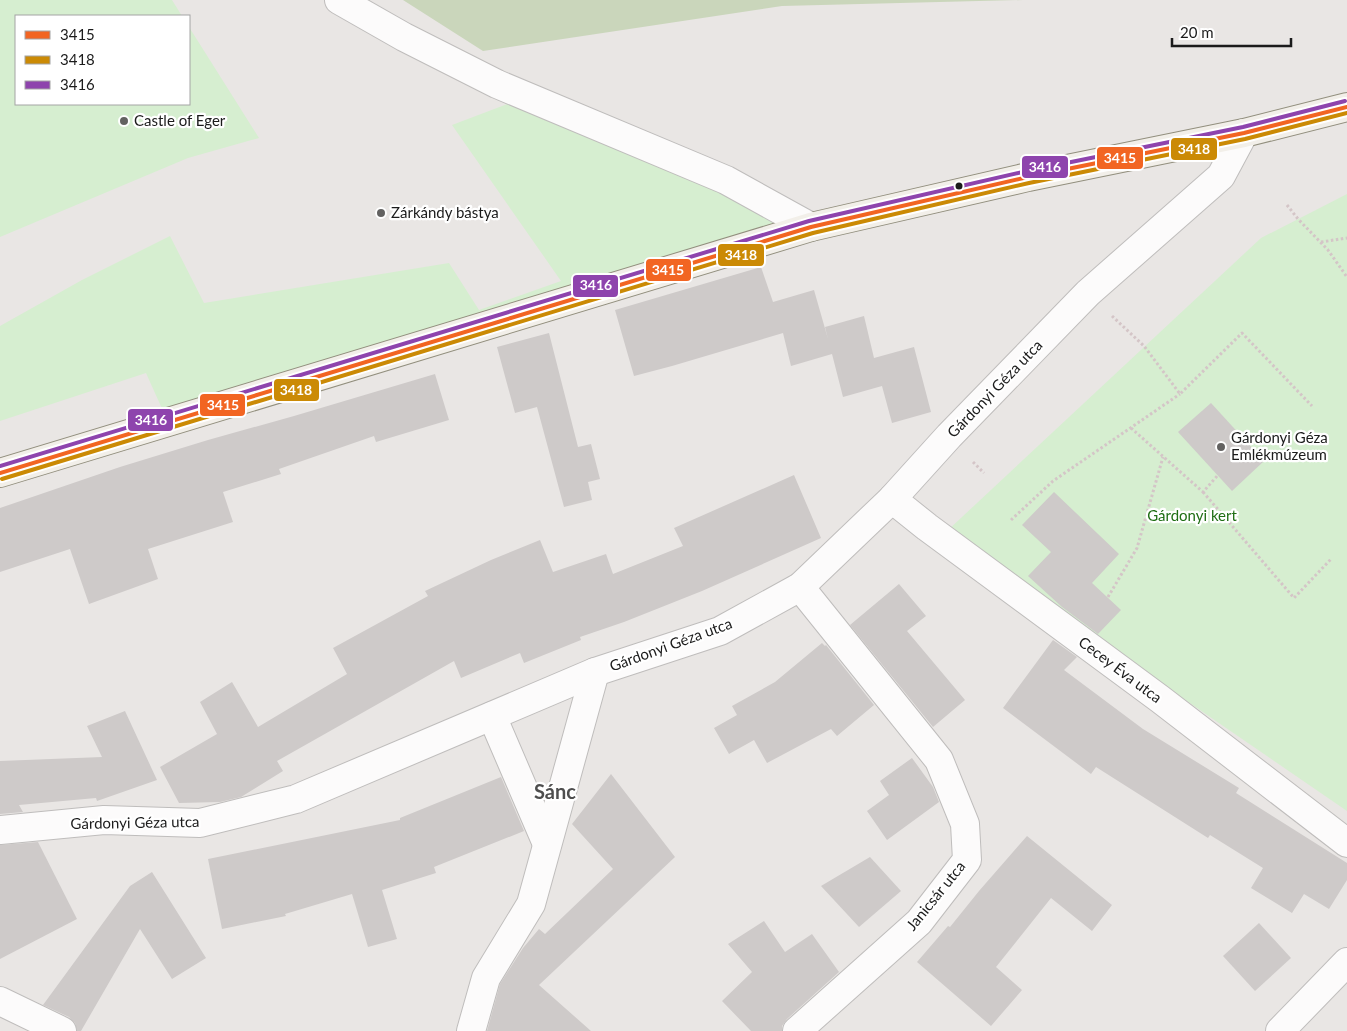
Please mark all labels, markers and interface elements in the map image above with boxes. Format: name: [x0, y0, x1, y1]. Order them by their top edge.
legend: [15, 15, 190, 105]
scale bar: [1172, 15, 1291, 47]
text: 20 m: [1180, 23, 1214, 41]
text: 3415: [60, 25, 95, 43]
text: 3418: [60, 50, 95, 68]
text: 3416: [60, 75, 95, 93]
place label: Castle of Eger: [134, 111, 226, 129]
marker: Castle of Eger: [118, 115, 130, 127]
line badge: 3418: [1170, 137, 1218, 161]
text: 3418: [1178, 140, 1210, 157]
line badge: 3415: [1096, 146, 1144, 170]
text: 3415: [1104, 149, 1136, 166]
line badge: 3416: [1021, 155, 1069, 179]
text: 3416: [1029, 158, 1061, 175]
unlabelled marker: [954, 181, 964, 191]
place label: Zárkándy bástya: [391, 203, 499, 221]
marker: Zárkándy bástya: [375, 207, 387, 219]
line badge: 3418: [717, 243, 765, 267]
text: 3418: [725, 246, 757, 263]
line badge: 3415: [645, 258, 692, 282]
text: 3415: [652, 261, 684, 278]
line badge: 3416: [572, 274, 619, 298]
text: 3416: [580, 276, 612, 293]
street label: Gárdonyi Géza utca: [943, 336, 1046, 441]
line badge: 3418: [273, 378, 320, 402]
text: 3418: [280, 381, 312, 398]
line badge: 3415: [199, 393, 246, 417]
text: 3415: [207, 396, 239, 413]
line badge: 3416: [127, 408, 174, 432]
text: 3416: [135, 411, 167, 428]
place label: Gárdonyi Géza Emlékmúzeum: [1231, 428, 1328, 463]
marker: Gárdonyi Géza Emlékmúzeum: [1215, 441, 1227, 453]
park label: Gárdonyi kert: [1147, 506, 1237, 524]
street label: Gárdonyi Géza utca: [607, 614, 734, 675]
street label: Cecey Éva utca: [1076, 632, 1166, 706]
district label: Sánc: [534, 779, 576, 803]
street label: Gárdonyi Géza utca: [70, 812, 200, 832]
street label: Janicsár utca: [902, 857, 969, 934]

